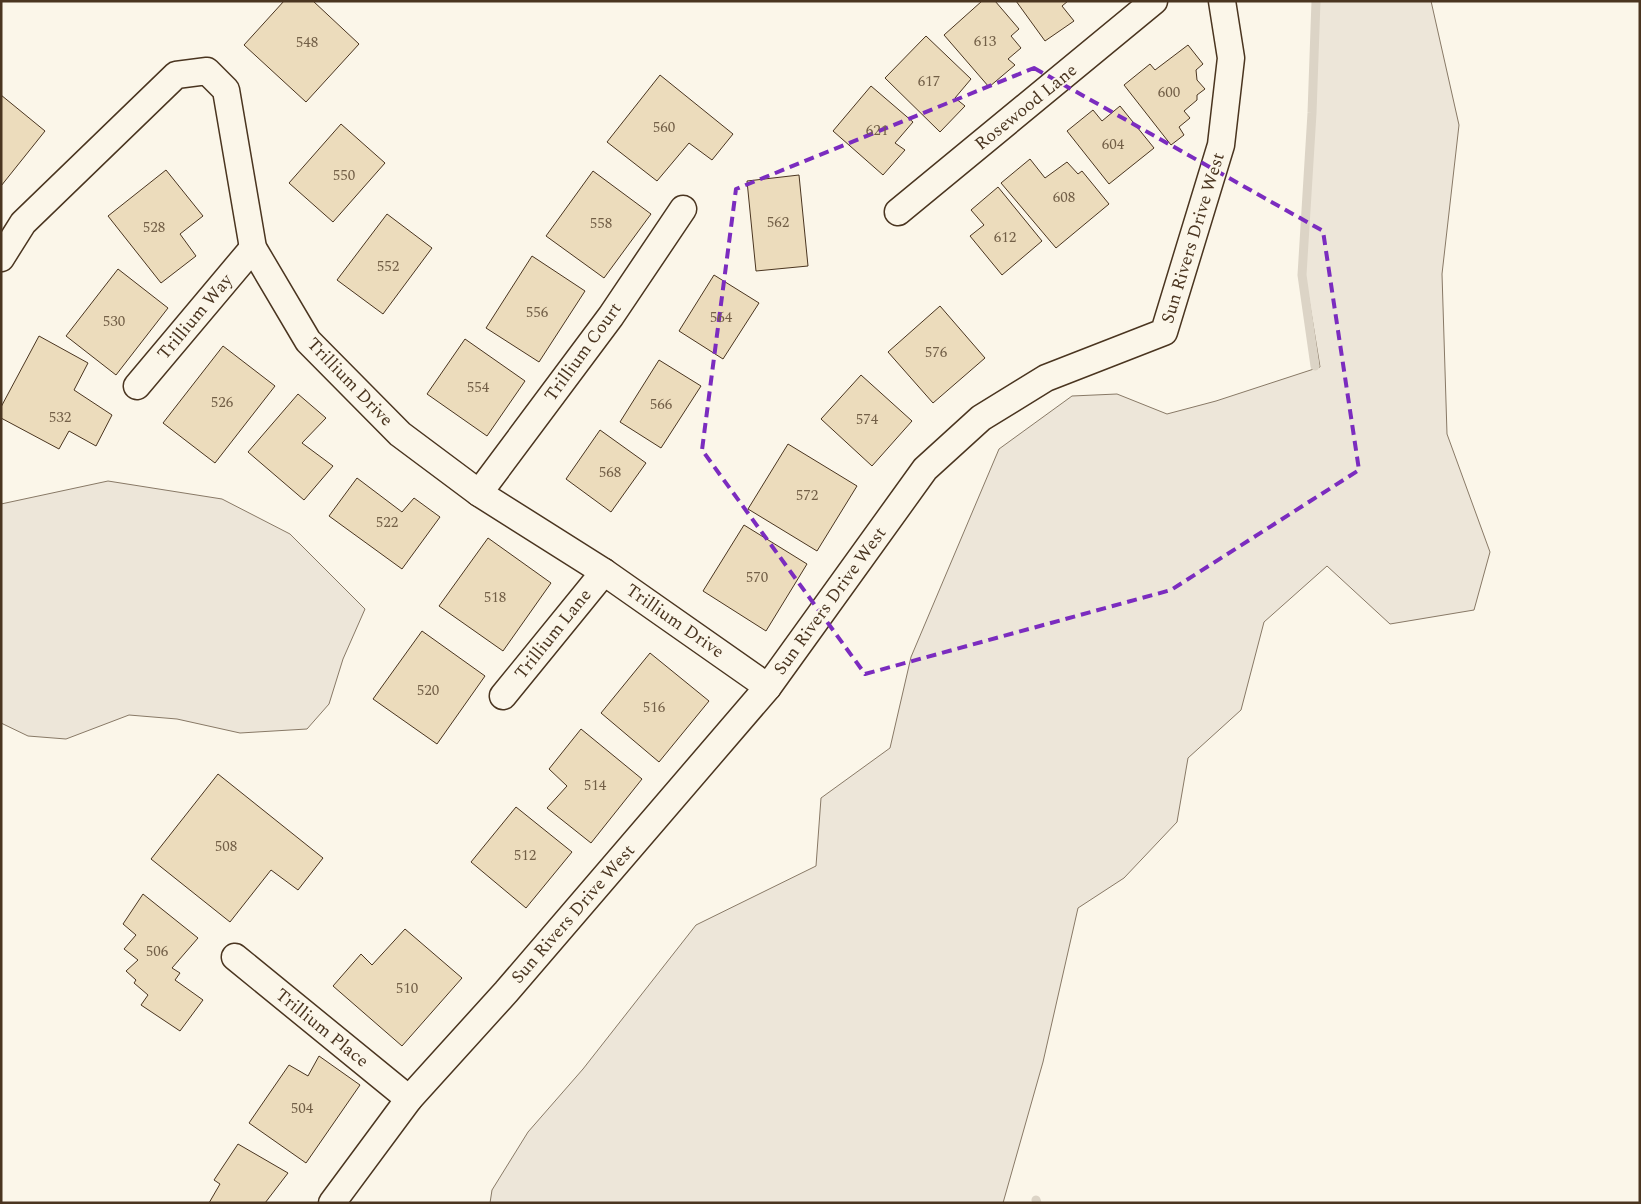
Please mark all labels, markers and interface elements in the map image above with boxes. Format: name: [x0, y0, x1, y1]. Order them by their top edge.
house number: 613: [974, 30, 997, 53]
house number: 548: [296, 31, 318, 54]
street label: Rosewood Lane: [969, 57, 1083, 157]
house number: 617: [918, 70, 940, 93]
house number: 600: [1158, 81, 1180, 104]
house number: 560: [653, 116, 675, 139]
house number: 621: [866, 119, 888, 142]
house number: 604: [1102, 133, 1125, 156]
street label: Sun Rivers Drive West: [1154, 149, 1232, 327]
house number: 550: [333, 164, 355, 187]
house number: 608: [1053, 186, 1075, 209]
house number: 562: [767, 211, 789, 234]
house number: 558: [590, 212, 612, 235]
house number: 528: [143, 216, 165, 239]
house number: 612: [994, 226, 1016, 249]
house number: 552: [377, 255, 399, 278]
street label: Trillium Way: [151, 267, 240, 366]
street label: Trillium Court: [538, 297, 628, 407]
house number: 556: [526, 301, 549, 324]
house number: 564: [710, 306, 733, 329]
house number: 530: [103, 310, 125, 333]
street label: Trillium Drive: [300, 331, 400, 433]
house number: 576: [925, 341, 948, 364]
house number: 554: [467, 376, 490, 399]
house number: 526: [211, 391, 234, 414]
house number: 566: [650, 393, 673, 416]
house number: 532: [49, 406, 71, 429]
house number: 574: [856, 408, 879, 431]
house number: 568: [599, 461, 621, 484]
house number: 572: [796, 484, 818, 507]
house number: 522: [376, 511, 398, 534]
street label: Sun Rivers Drive West: [767, 521, 893, 681]
house number: 570: [746, 566, 768, 589]
street label: Trillium Drive: [620, 577, 730, 665]
street label: Trillium Lane: [508, 583, 598, 685]
house number: 518: [484, 586, 506, 609]
house number: 520: [417, 679, 439, 702]
house number: 516: [643, 696, 666, 719]
house number: 514: [584, 774, 607, 797]
house number: 508: [215, 835, 237, 858]
street label: Sun Rivers Drive West: [505, 838, 641, 990]
house number: 512: [514, 844, 536, 867]
house number: 506: [146, 940, 169, 963]
house number: 510: [396, 977, 418, 1000]
street label: Trillium Place: [269, 982, 375, 1074]
house number: 504: [291, 1097, 314, 1120]

